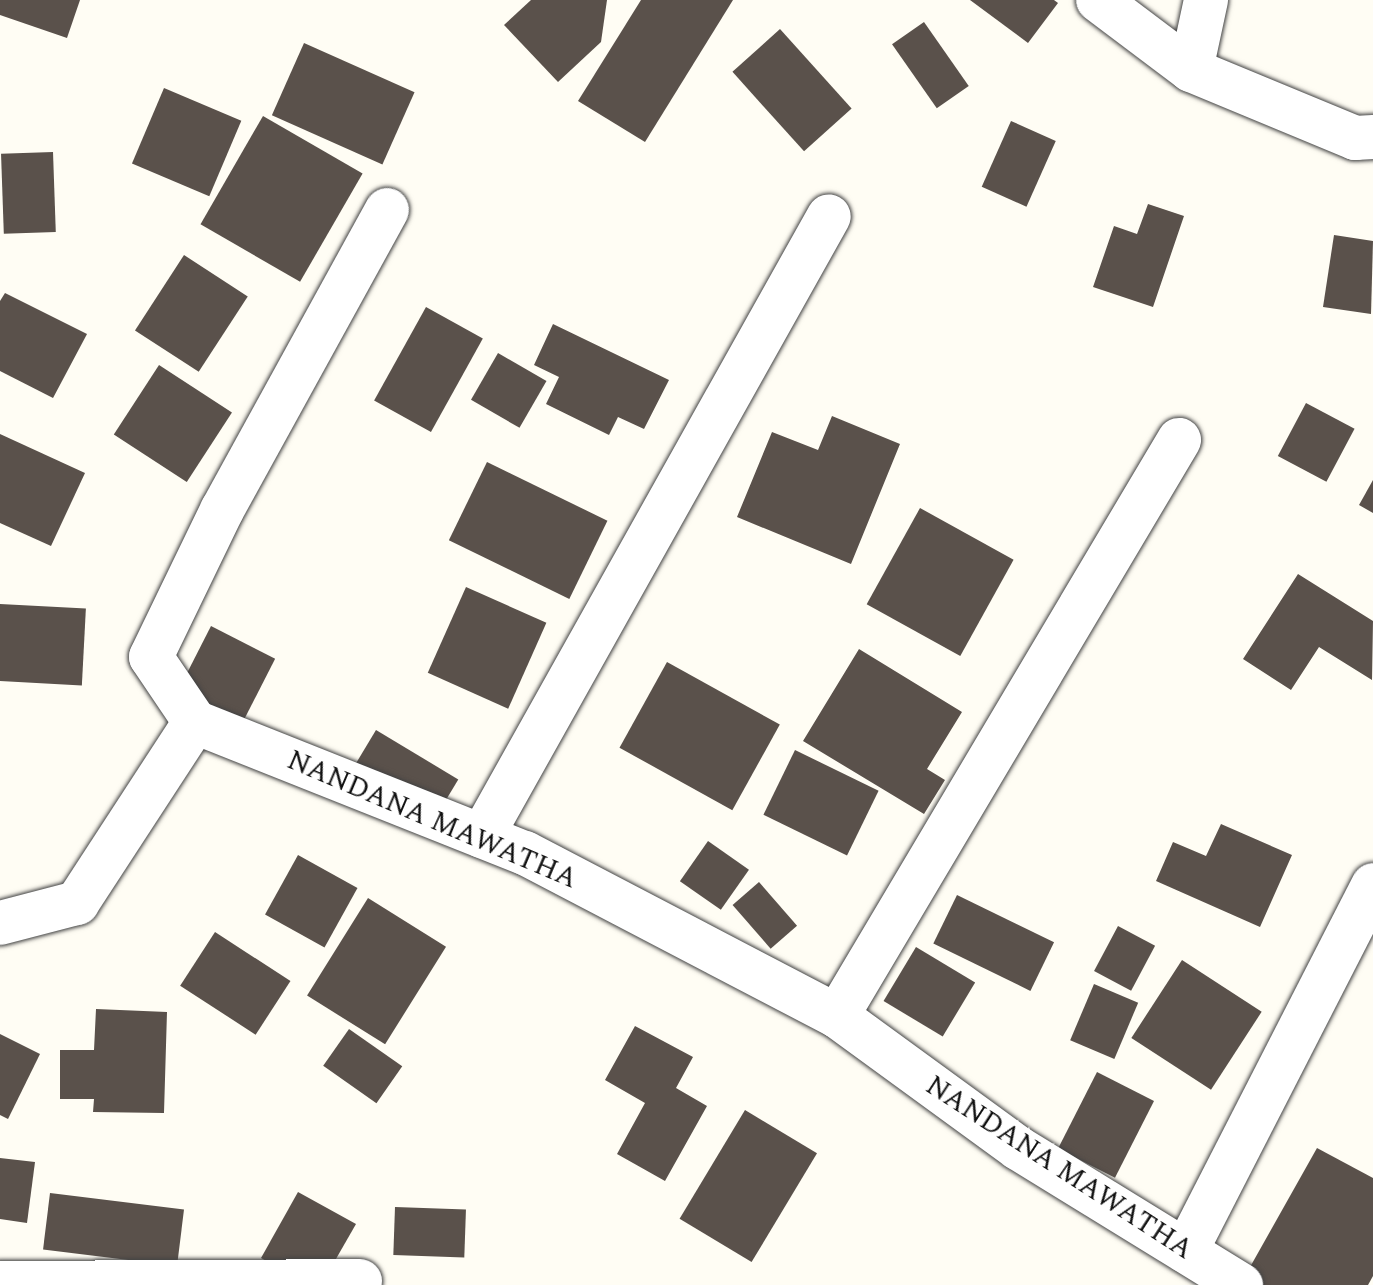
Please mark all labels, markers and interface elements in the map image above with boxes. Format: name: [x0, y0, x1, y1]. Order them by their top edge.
street label: NANDANA MAWATHA: [282, 744, 582, 896]
street label: NANDANA MAWATHA: [919, 1069, 1199, 1267]

